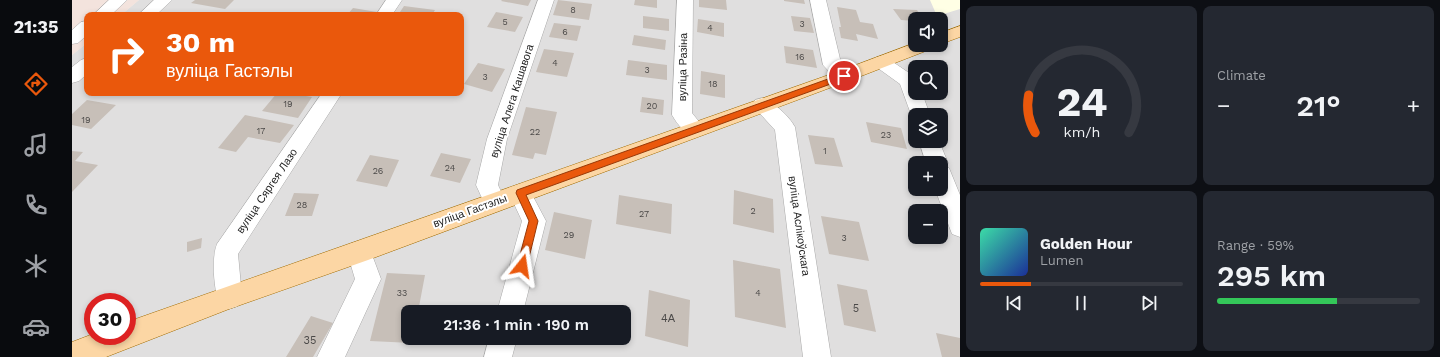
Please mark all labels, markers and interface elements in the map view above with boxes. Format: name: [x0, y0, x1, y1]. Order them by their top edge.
house number: 8: [570, 5, 576, 15]
map controls: [908, 12, 948, 244]
button: sound: [908, 12, 948, 52]
text: 21:35: [13, 16, 59, 37]
house number: 5: [502, 17, 508, 27]
house number: 3: [799, 19, 805, 29]
house number: 4: [707, 23, 713, 33]
text: 30 m: [166, 26, 235, 59]
house number: 6: [562, 27, 568, 37]
icon: right: [100, 28, 152, 80]
street label: вуліца Разіна: [676, 32, 690, 101]
street label: вуліца Алега Кашавога: [487, 42, 537, 159]
house number: 16: [796, 52, 804, 62]
house number: 4: [552, 58, 558, 68]
pin: [827, 59, 861, 93]
text: вуліца Гастэлы: [166, 60, 293, 81]
button: search: [908, 60, 948, 100]
house number: 3: [644, 65, 650, 75]
icon: arrive: [833, 65, 855, 87]
text: Climate: [1217, 68, 1266, 83]
icon: directions: [22, 70, 50, 98]
house number: 3: [482, 72, 488, 82]
text: 24: [1056, 77, 1107, 126]
house number: 18: [708, 79, 718, 89]
text: 21°: [1296, 88, 1341, 123]
text: −: [1217, 93, 1230, 118]
text: +: [1407, 93, 1420, 118]
house number: 19: [283, 99, 293, 109]
house number: 20: [647, 101, 658, 111]
button: layers: [908, 108, 948, 148]
house number: 19: [81, 115, 91, 125]
text: km/h: [1063, 124, 1100, 140]
house number: 17: [257, 126, 265, 136]
house number: 22: [530, 127, 540, 137]
house number: 23: [881, 130, 891, 140]
icon: music: [22, 131, 50, 159]
street label: вуліца Сяргея Лазо: [234, 146, 300, 236]
house number: 1: [823, 146, 827, 156]
button: +: [908, 156, 948, 196]
house number: 24: [445, 163, 456, 173]
house number: 26: [373, 166, 383, 176]
street label: вуліца Аслікоўскага: [786, 175, 813, 278]
icon: phone: [22, 191, 50, 219]
street label: вуліца Гастэлы: [431, 192, 509, 230]
house number: 28: [297, 200, 307, 210]
button: −: [908, 204, 948, 244]
house number: 2: [750, 206, 756, 216]
house number: 27: [639, 209, 649, 219]
house number: 29: [564, 230, 574, 240]
house number: 3: [841, 233, 847, 243]
text: Golden Hour: [1040, 235, 1132, 253]
text: Range · 59%: [1217, 238, 1294, 253]
position arrow: [501, 245, 543, 287]
icon: climate: [22, 252, 50, 280]
text: Lumen: [1040, 253, 1084, 268]
text: 295 km: [1217, 258, 1326, 293]
house number: 33: [397, 288, 407, 298]
house number: 4: [755, 288, 761, 298]
icon: previous: [1003, 292, 1025, 314]
icon: pause: [1070, 292, 1092, 314]
icon: next: [1138, 292, 1160, 314]
speed limit sign: 30: [84, 293, 136, 345]
house number: 5: [853, 302, 859, 315]
house number: 4А: [661, 312, 676, 325]
icon: car: [22, 313, 50, 341]
text: 21:36 · 1 min · 190 m: [443, 316, 589, 334]
house number: 35: [304, 334, 316, 347]

